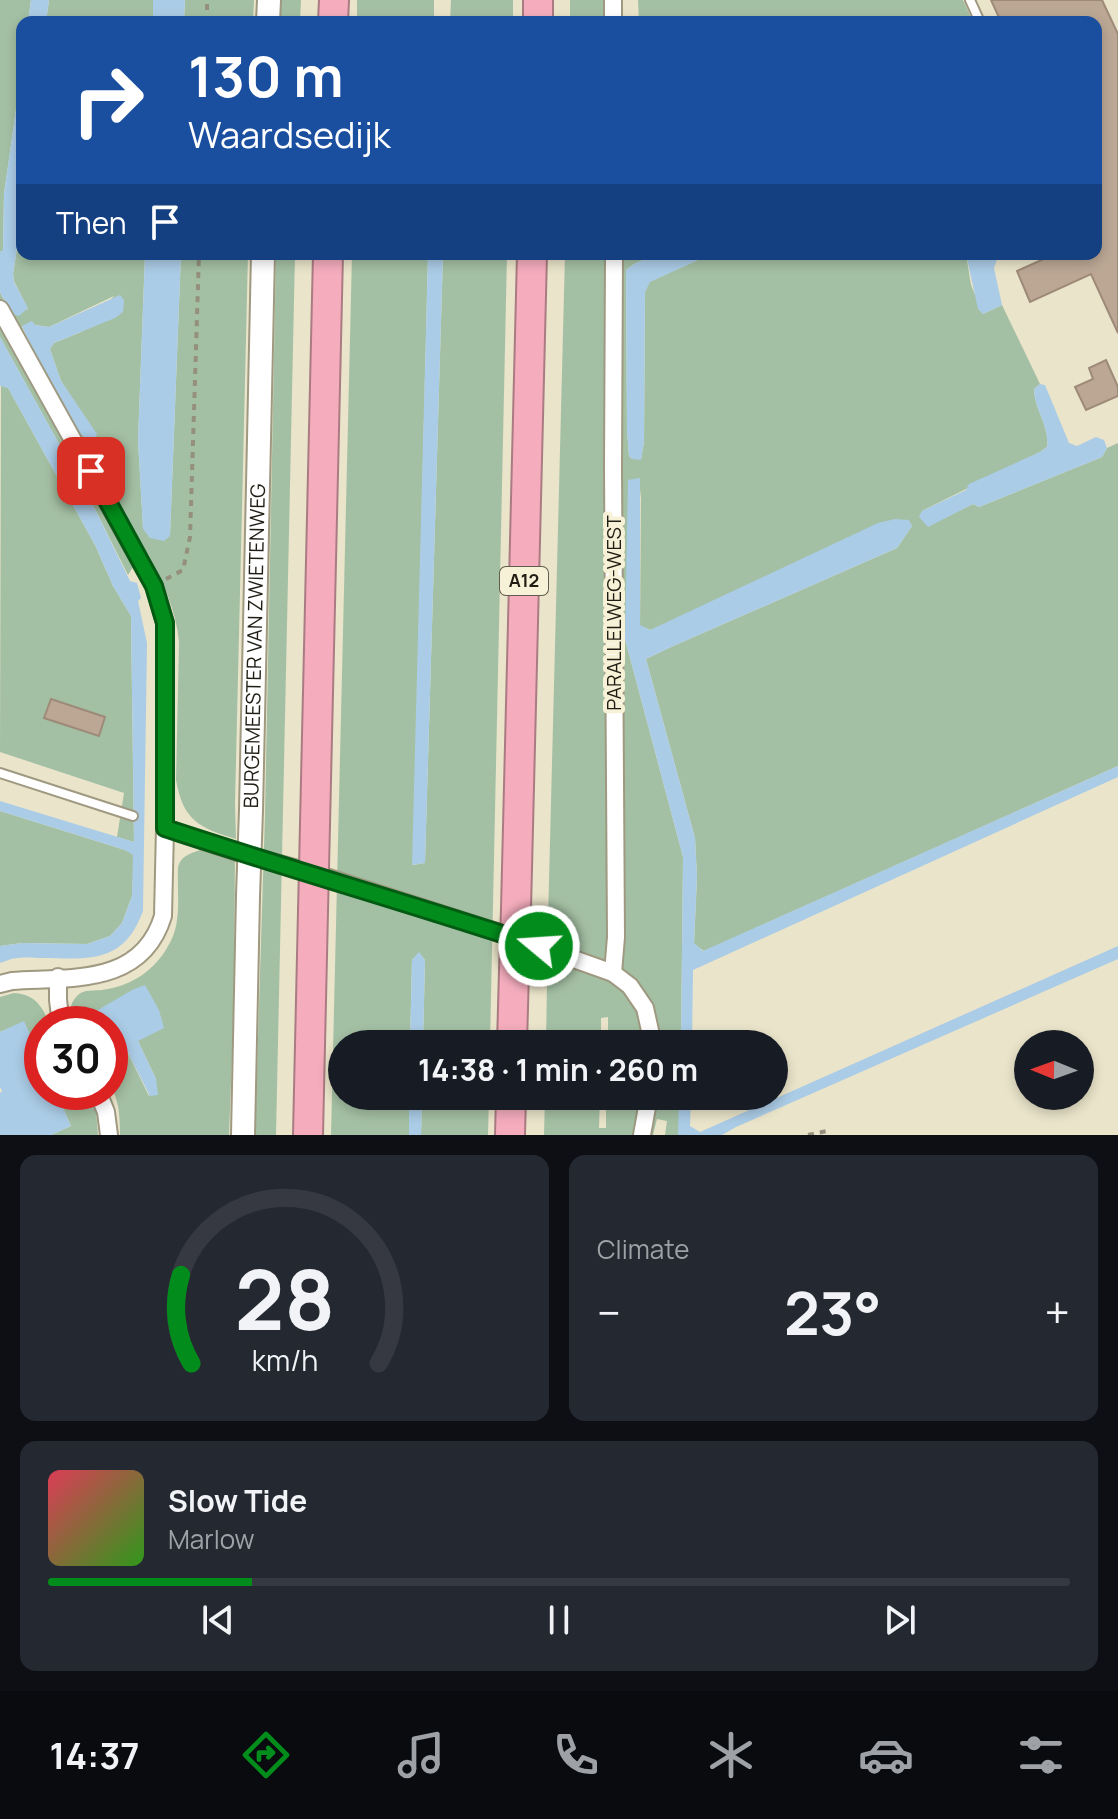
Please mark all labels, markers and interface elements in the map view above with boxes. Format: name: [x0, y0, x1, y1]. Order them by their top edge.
text: 130 m: [188, 37, 344, 114]
icon: right: [56, 48, 160, 152]
text: Waardsedijk: [188, 110, 391, 159]
icon: arrive: [143, 200, 187, 244]
text: Then: [56, 202, 127, 243]
pin: [57, 437, 125, 505]
icon: arrive: [69, 449, 113, 493]
street label: BURGEMEESTER VAN ZWIETENWEG: [237, 483, 271, 809]
street label: PARALLELWEG-WEST: [600, 515, 627, 711]
road number: A12: [500, 567, 548, 595]
position arrow: [497, 904, 581, 988]
speed limit sign: 30: [24, 1006, 128, 1110]
north arrow: [1014, 1030, 1094, 1110]
map controls: [1014, 1030, 1094, 1110]
text: 14:38 · 1 min · 260 m: [418, 1049, 698, 1090]
text: Climate: [597, 1231, 689, 1267]
text: 28: [234, 1241, 335, 1355]
text: 23°: [784, 1271, 882, 1353]
text: −: [597, 1282, 621, 1342]
text: +: [1045, 1282, 1070, 1342]
text: km/h: [251, 1341, 318, 1380]
text: Slow Tide: [168, 1480, 307, 1521]
text: Marlow: [168, 1521, 255, 1557]
icon: previous: [196, 1598, 240, 1642]
icon: pause: [537, 1598, 581, 1642]
icon: next: [878, 1598, 922, 1642]
icon: directions: [238, 1727, 294, 1783]
icon: music: [393, 1727, 449, 1783]
icon: phone: [548, 1727, 604, 1783]
icon: climate: [703, 1727, 759, 1783]
icon: car: [858, 1727, 914, 1783]
icon: filters: [1013, 1727, 1069, 1783]
text: 14:37: [49, 1731, 140, 1780]

